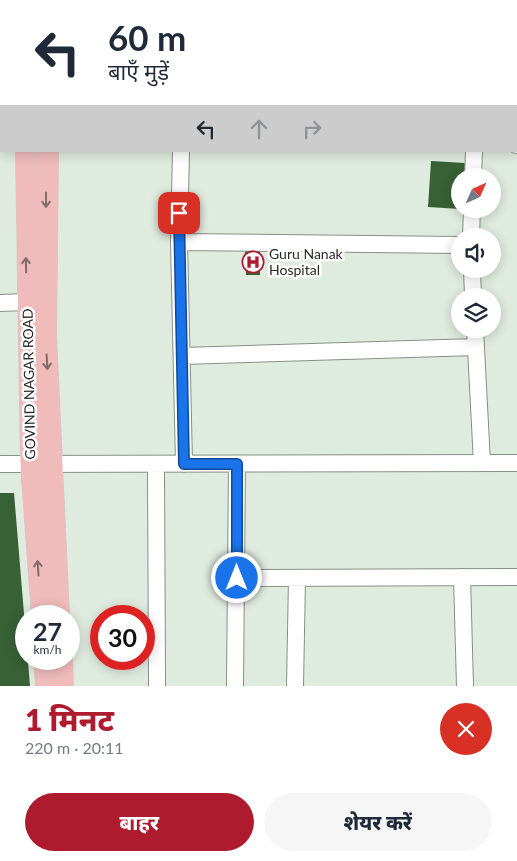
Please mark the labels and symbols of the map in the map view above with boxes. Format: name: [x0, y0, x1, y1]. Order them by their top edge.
north arrow: [451, 168, 501, 218]
one-way arrow: [41, 192, 51, 208]
pin: [158, 192, 200, 234]
place label: Guru Nanak Hospital: [269, 245, 344, 278]
hospital icon: Guru Nanak Hospital: [241, 250, 265, 274]
one-way arrow: [22, 258, 31, 274]
street label: GOVIND NAGAR ROAD: [19, 308, 38, 460]
one-way arrow: [43, 354, 52, 370]
position arrow: [210, 551, 262, 603]
one-way arrow: [34, 560, 43, 576]
speed limit sign: 30: [90, 605, 155, 670]

